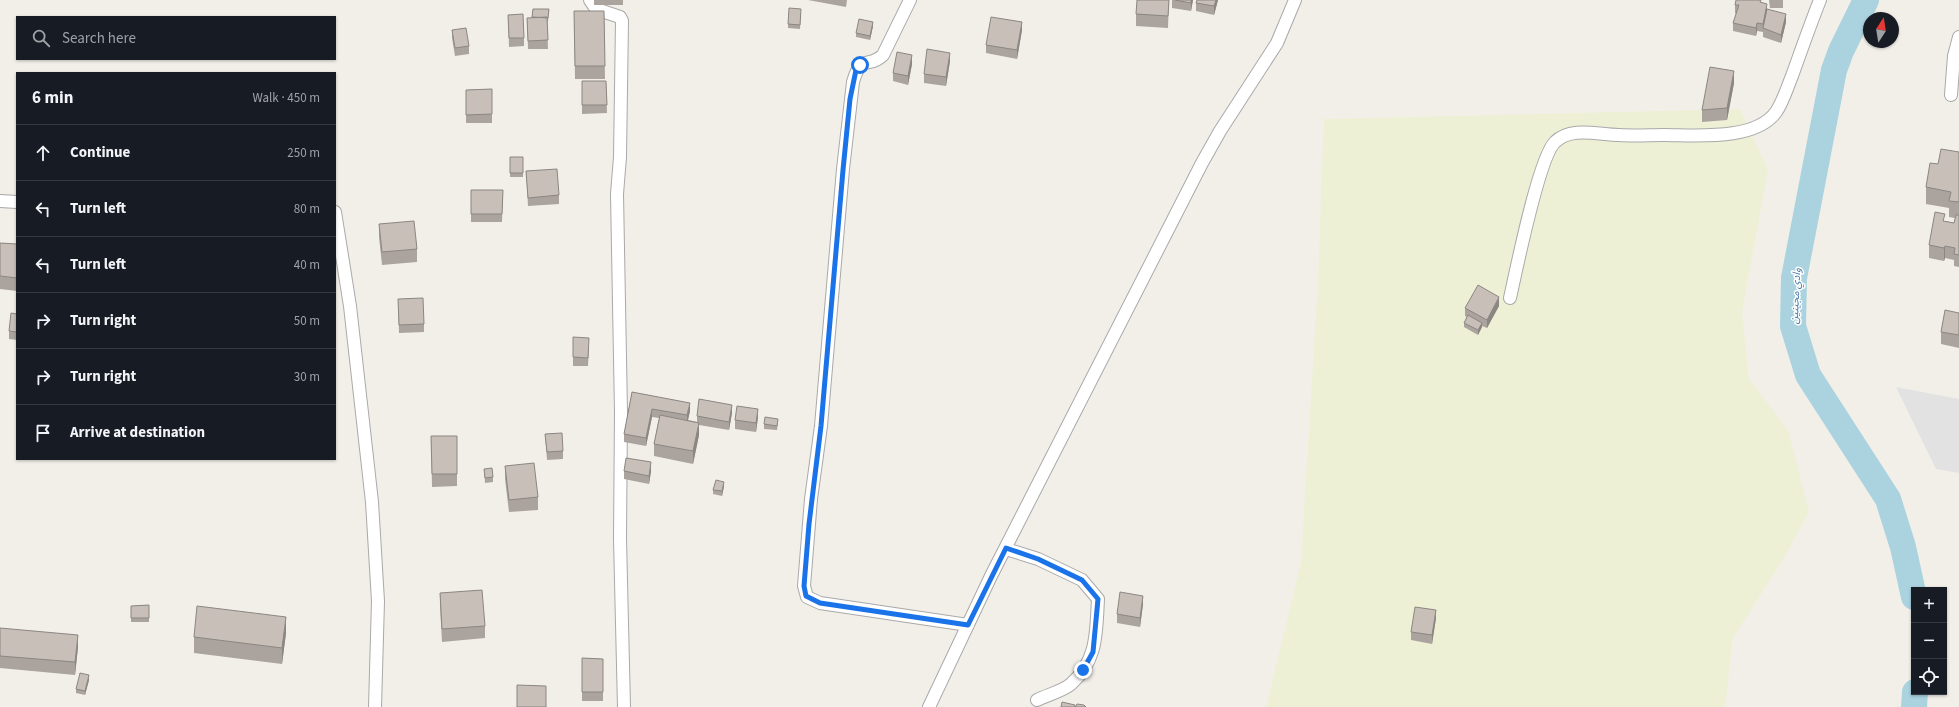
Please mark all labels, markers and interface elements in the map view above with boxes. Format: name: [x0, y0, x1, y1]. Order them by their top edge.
north arrow: [1863, 12, 1899, 48]
search box: [16, 16, 336, 60]
icon: search: [30, 27, 52, 49]
text: Search here: [62, 28, 136, 49]
route start: [851, 56, 869, 74]
text: 6 min: [32, 86, 73, 110]
text: Walk · 450 m: [252, 89, 320, 107]
icon: ahead: [32, 142, 54, 164]
text: Continue: [70, 142, 130, 163]
text: 250 m: [287, 144, 320, 162]
icon: left: [32, 198, 54, 220]
text: Turn left: [70, 198, 126, 219]
text: 80 m: [294, 200, 320, 218]
icon: left: [32, 254, 54, 276]
text: Turn left: [70, 254, 126, 275]
text: 40 m: [294, 256, 320, 274]
water label: وادي مجينين: [1787, 268, 1806, 325]
icon: right: [32, 310, 54, 332]
text: Turn right: [70, 310, 136, 331]
text: 50 m: [294, 312, 320, 330]
icon: right: [32, 366, 54, 388]
text: Turn right: [70, 366, 136, 387]
text: 30 m: [294, 368, 320, 386]
icon: arrive: [32, 422, 54, 444]
text: Arrive at destination: [70, 422, 205, 443]
map controls: [1911, 587, 1947, 695]
button: +: [1911, 587, 1947, 623]
button: −: [1911, 623, 1947, 659]
button: locate: [1911, 659, 1947, 695]
route end: [1074, 661, 1092, 679]

